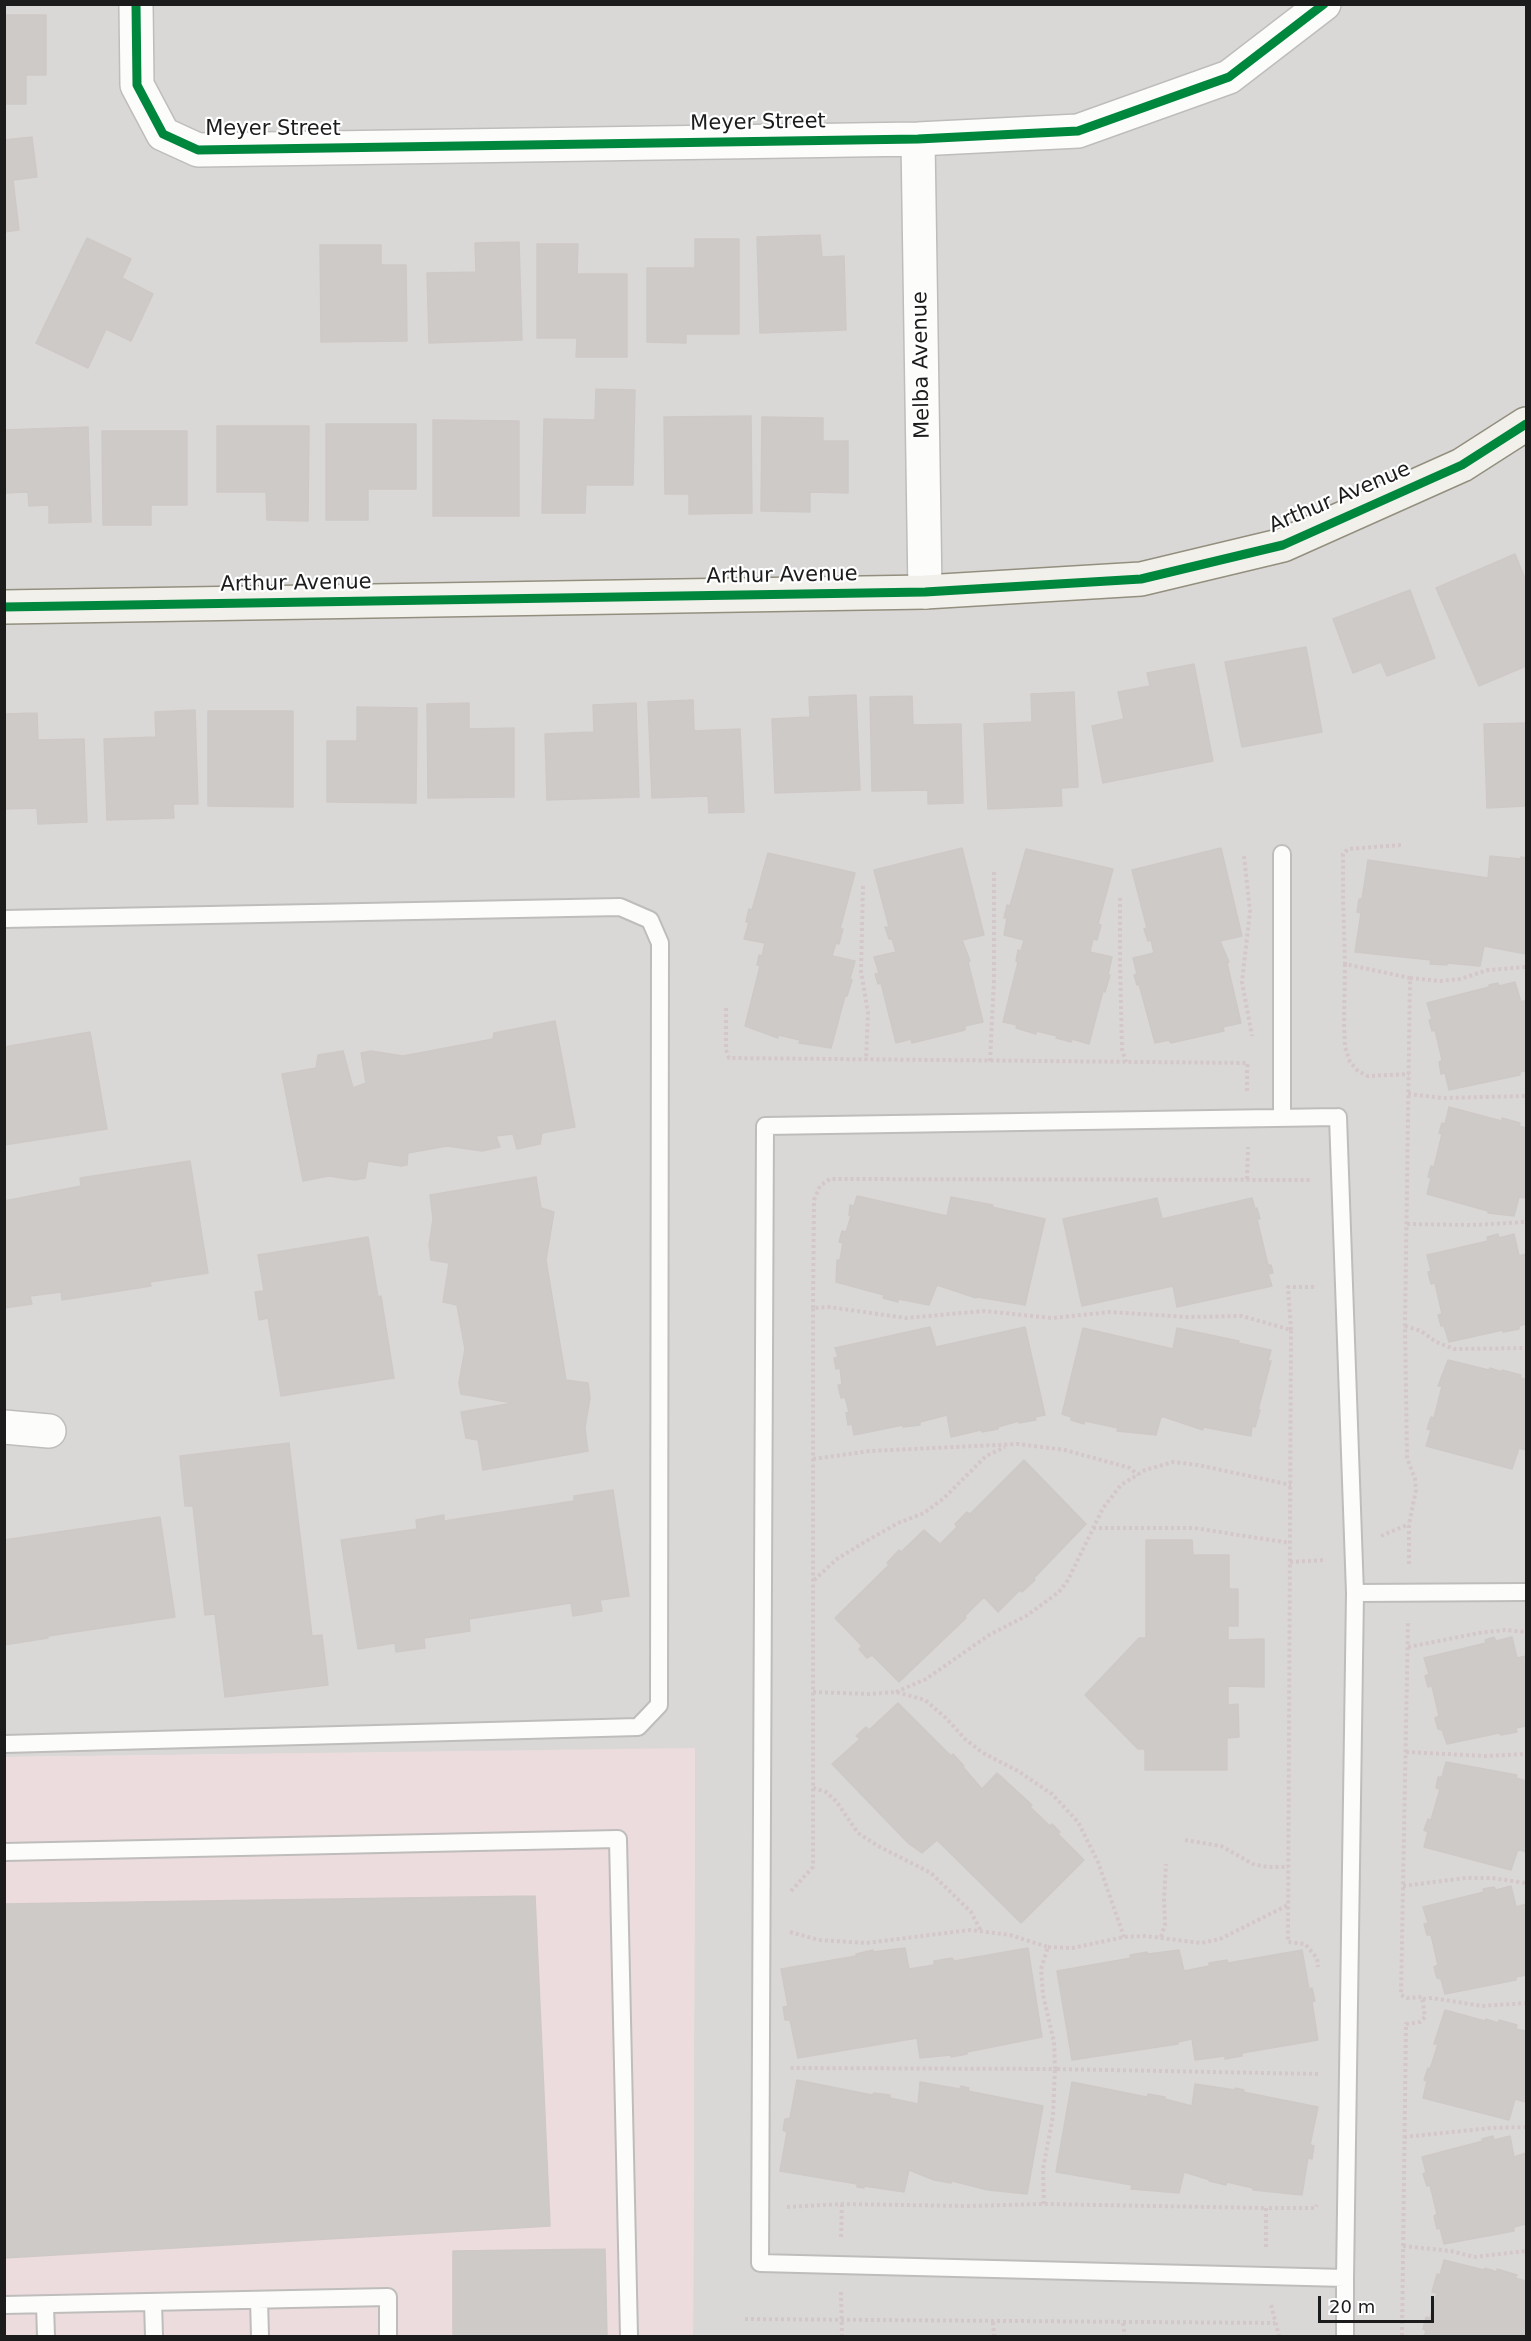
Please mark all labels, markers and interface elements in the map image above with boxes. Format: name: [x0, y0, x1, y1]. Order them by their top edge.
street label: Meyer Street: [690, 109, 826, 137]
street label: Meyer Street: [205, 117, 341, 143]
street label: Melba Avenue: [908, 291, 936, 439]
street label: Arthur Avenue: [1265, 457, 1415, 539]
street label: Arthur Avenue: [706, 562, 858, 590]
street label: Arthur Avenue: [220, 570, 372, 598]
scale bar: [1321, 2284, 1436, 2322]
text: 20 m: [1329, 2296, 1375, 2317]

